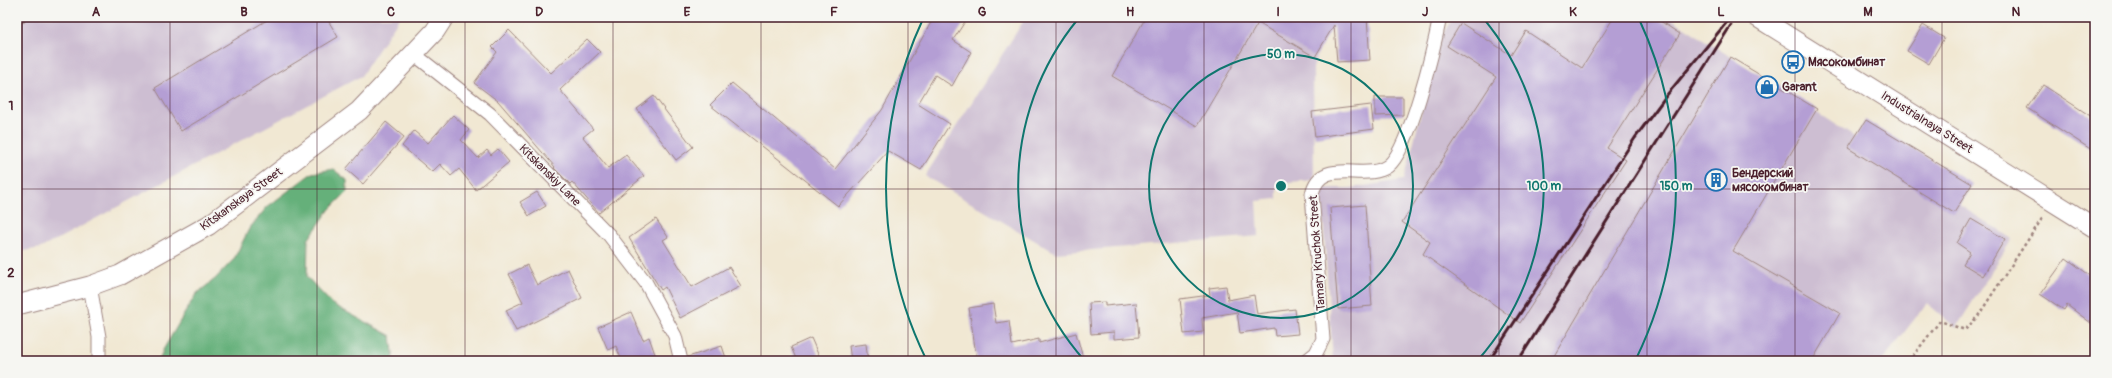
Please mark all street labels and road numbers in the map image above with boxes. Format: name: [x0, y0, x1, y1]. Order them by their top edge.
street label: Industrialnaya Street: [1878, 88, 1976, 157]
street label: Kitskanskiy Lane: [516, 141, 584, 209]
street label: Kitskanskaya Street: [197, 164, 286, 234]
street label: Tamary Kruchok Street: [1306, 195, 1329, 311]

